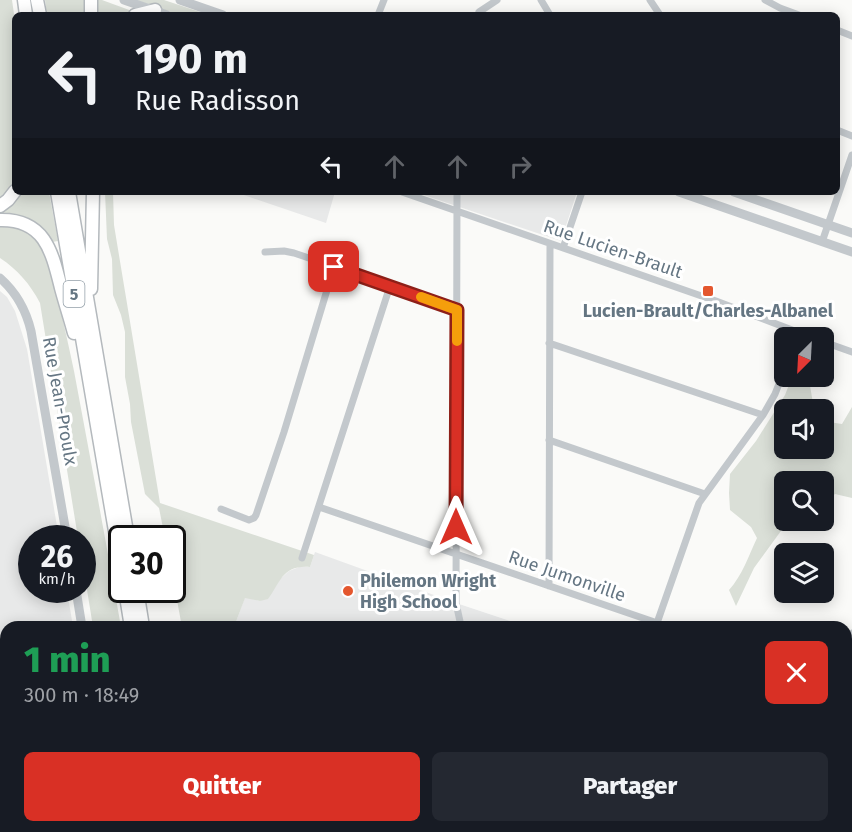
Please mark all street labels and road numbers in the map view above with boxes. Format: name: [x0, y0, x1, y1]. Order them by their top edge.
street label: Rue Lucien-Brault: [541, 215, 686, 283]
road number: 5: [64, 281, 84, 307]
street label: Rue Jean-Proulx: [38, 335, 82, 467]
street label: Rue Jumonville: [506, 546, 628, 606]

